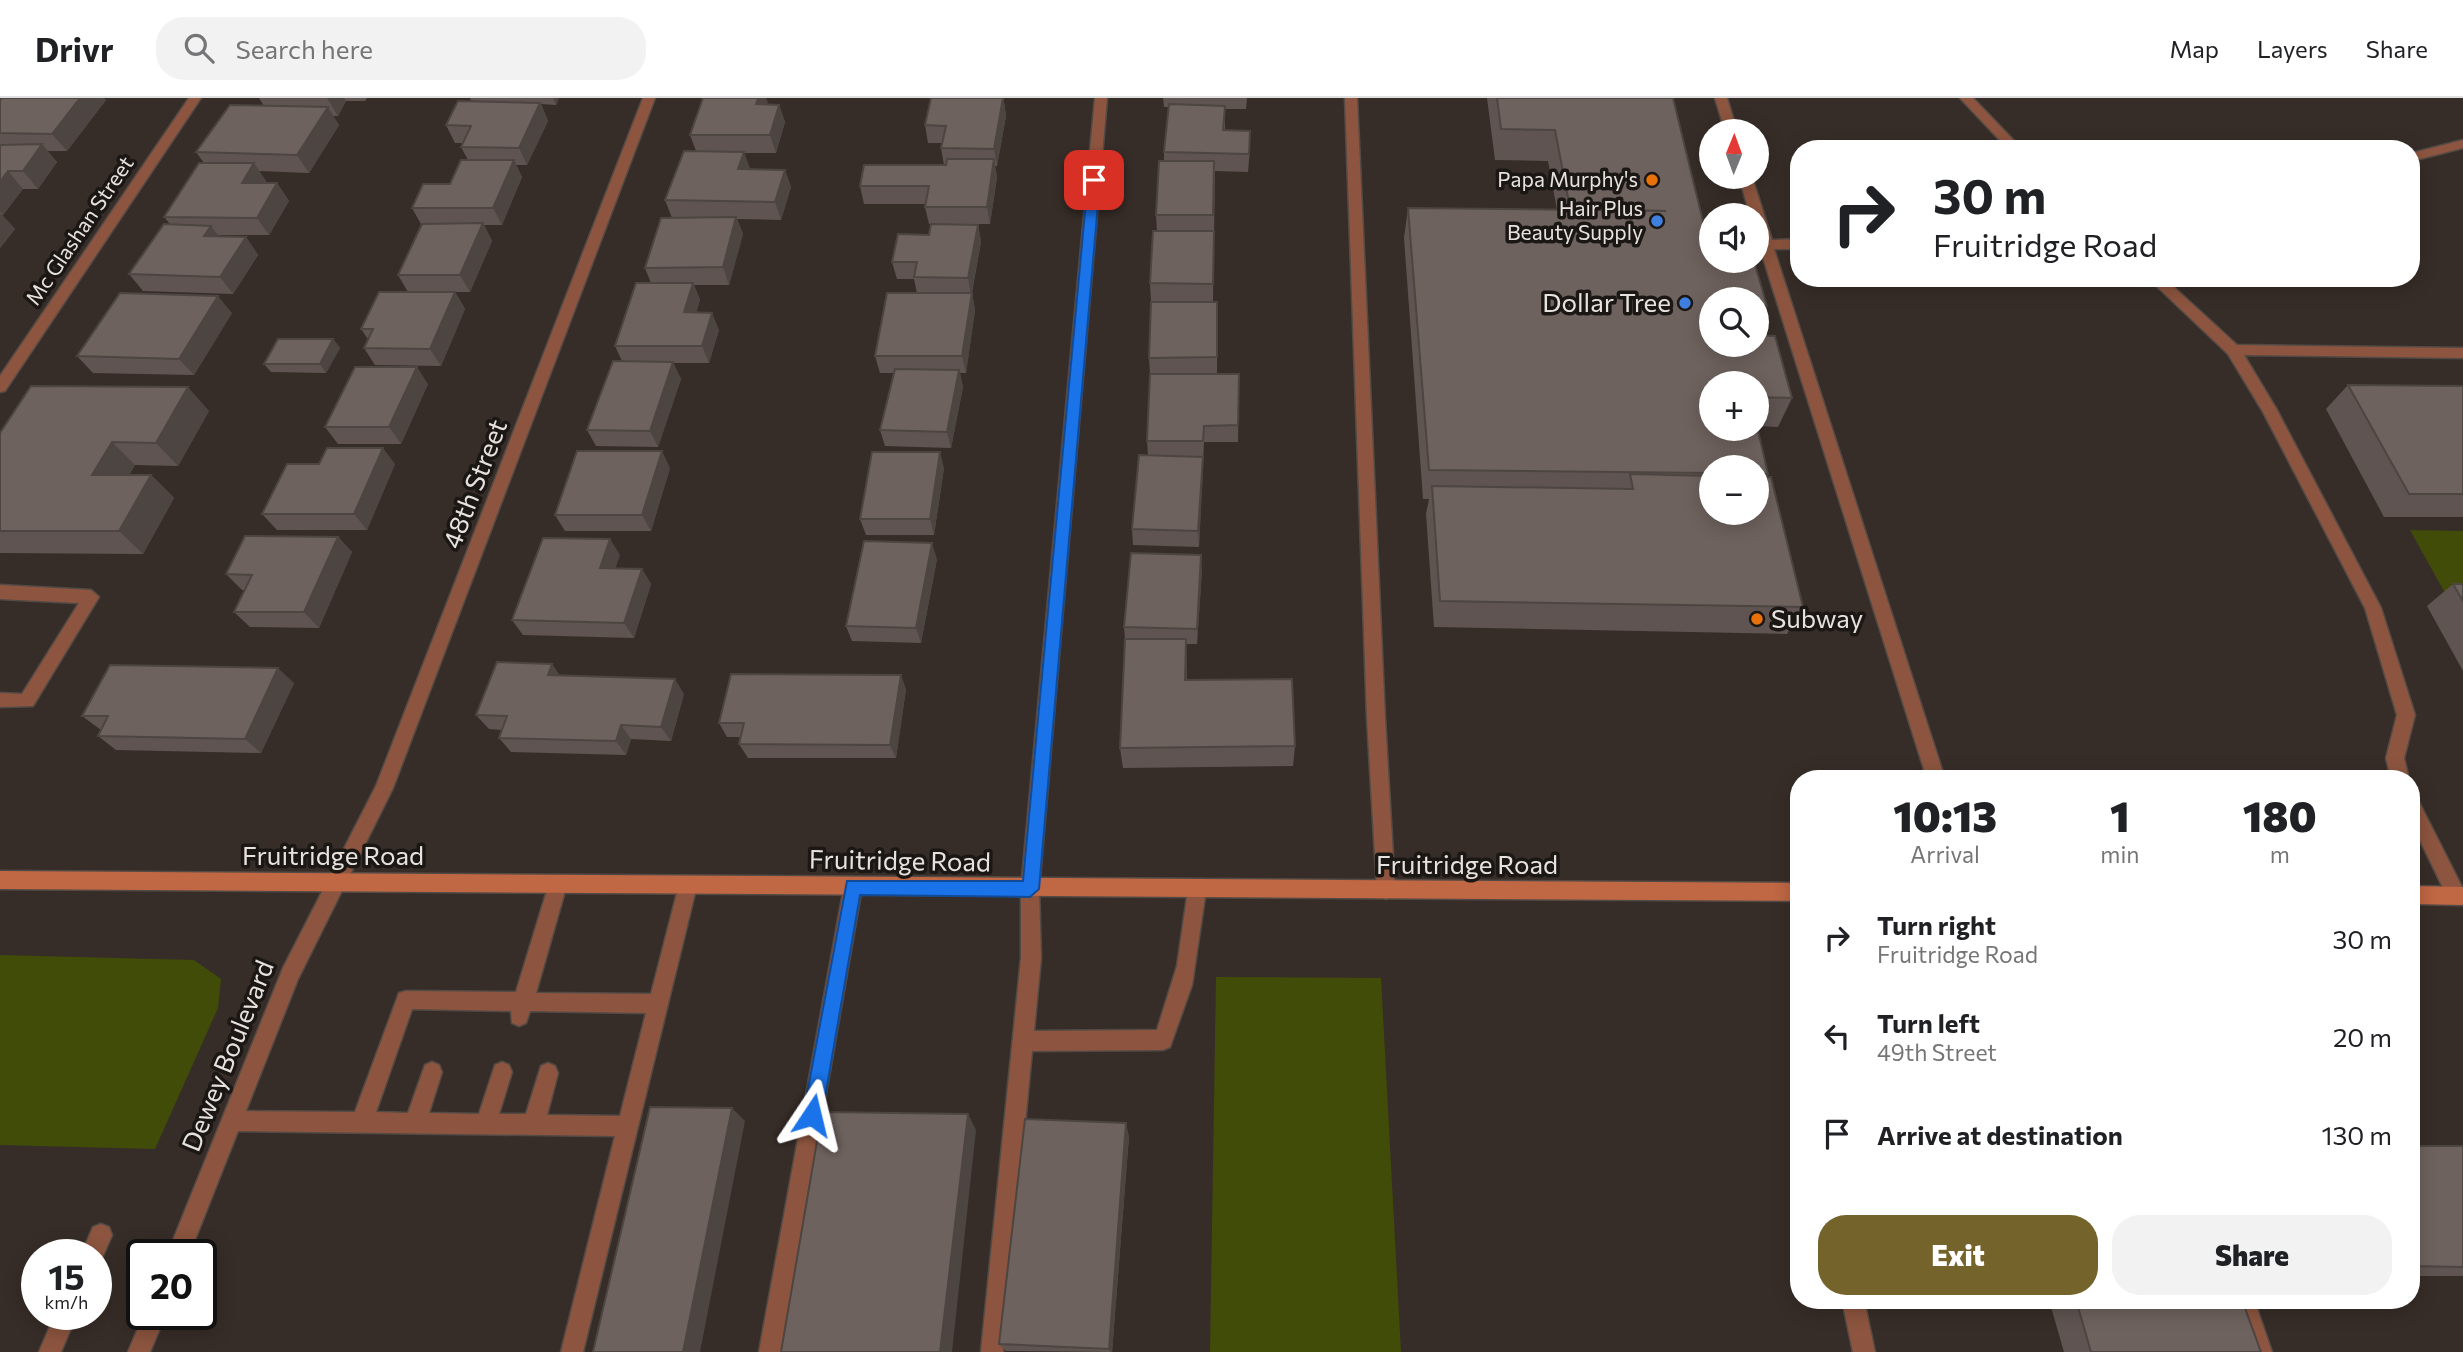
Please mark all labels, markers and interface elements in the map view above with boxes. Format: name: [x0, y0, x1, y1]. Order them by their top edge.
search box: [156, 17, 646, 80]
text: Drivr: [35, 28, 114, 69]
icon: search: [180, 29, 218, 67]
text: Search here: [236, 33, 373, 64]
text: Map: [2170, 34, 2219, 63]
text: Layers: [2257, 34, 2328, 63]
text: Share: [2366, 34, 2428, 63]
north arrow: [1699, 119, 1769, 189]
map controls: [1699, 119, 1769, 525]
pin: [1064, 150, 1124, 210]
street label: Mc Glashan Street: [20, 151, 138, 309]
icon: arrive: [1075, 161, 1113, 199]
text: 30 m: [1933, 164, 2046, 224]
place label: Papa Murphy's: [1497, 166, 1638, 191]
icon: right: [1818, 168, 1909, 259]
marker: Papa Murphy's: [1644, 172, 1660, 188]
place label: Hair Plus Beauty Supply: [1507, 195, 1643, 244]
button: sound: [1699, 203, 1769, 273]
marker: Hair Plus Beauty Supply: [1649, 213, 1665, 229]
text: Fruitridge Road: [1933, 224, 2157, 264]
place label: Dollar Tree: [1542, 286, 1671, 317]
button: search: [1699, 287, 1769, 357]
marker: Dollar Tree: [1677, 295, 1693, 311]
button: +: [1699, 371, 1769, 441]
street label: 48th Street: [435, 415, 512, 552]
button: −: [1699, 455, 1769, 525]
place label: Subway: [1771, 602, 1863, 633]
marker: Subway: [1749, 611, 1765, 627]
text: 10:13: [1893, 789, 1997, 841]
text: 1: [2110, 789, 2130, 841]
text: 180: [2243, 789, 2317, 841]
street label: Fruitridge Road: [242, 839, 424, 870]
text: Arrival: [1910, 840, 1980, 868]
text: min: [2100, 840, 2140, 868]
text: m: [2270, 840, 2290, 868]
street label: Fruitridge Road: [809, 842, 991, 877]
street label: Fruitridge Road: [1376, 848, 1558, 879]
text: Turn right: [1877, 909, 1996, 940]
icon: right: [1818, 919, 1856, 957]
text: 30 m: [2333, 923, 2392, 954]
text: Fruitridge Road: [1877, 940, 2038, 968]
street label: Dewey Boulevard: [174, 955, 279, 1155]
text: Turn left: [1877, 1007, 1980, 1038]
icon: left: [1818, 1017, 1856, 1055]
text: 20 m: [2333, 1021, 2392, 1052]
text: 49th Street: [1877, 1038, 1997, 1066]
position arrow: [775, 1078, 849, 1152]
icon: arrive: [1818, 1115, 1856, 1153]
text: Arrive at destination: [1877, 1119, 2123, 1150]
text: 130 m: [2321, 1119, 2392, 1150]
button: Exit: [1818, 1215, 2098, 1295]
button: Share: [2112, 1215, 2392, 1295]
speed limit sign: 20: [126, 1239, 217, 1330]
text: 15: [48, 1254, 85, 1297]
text: km/h: [45, 1291, 88, 1313]

